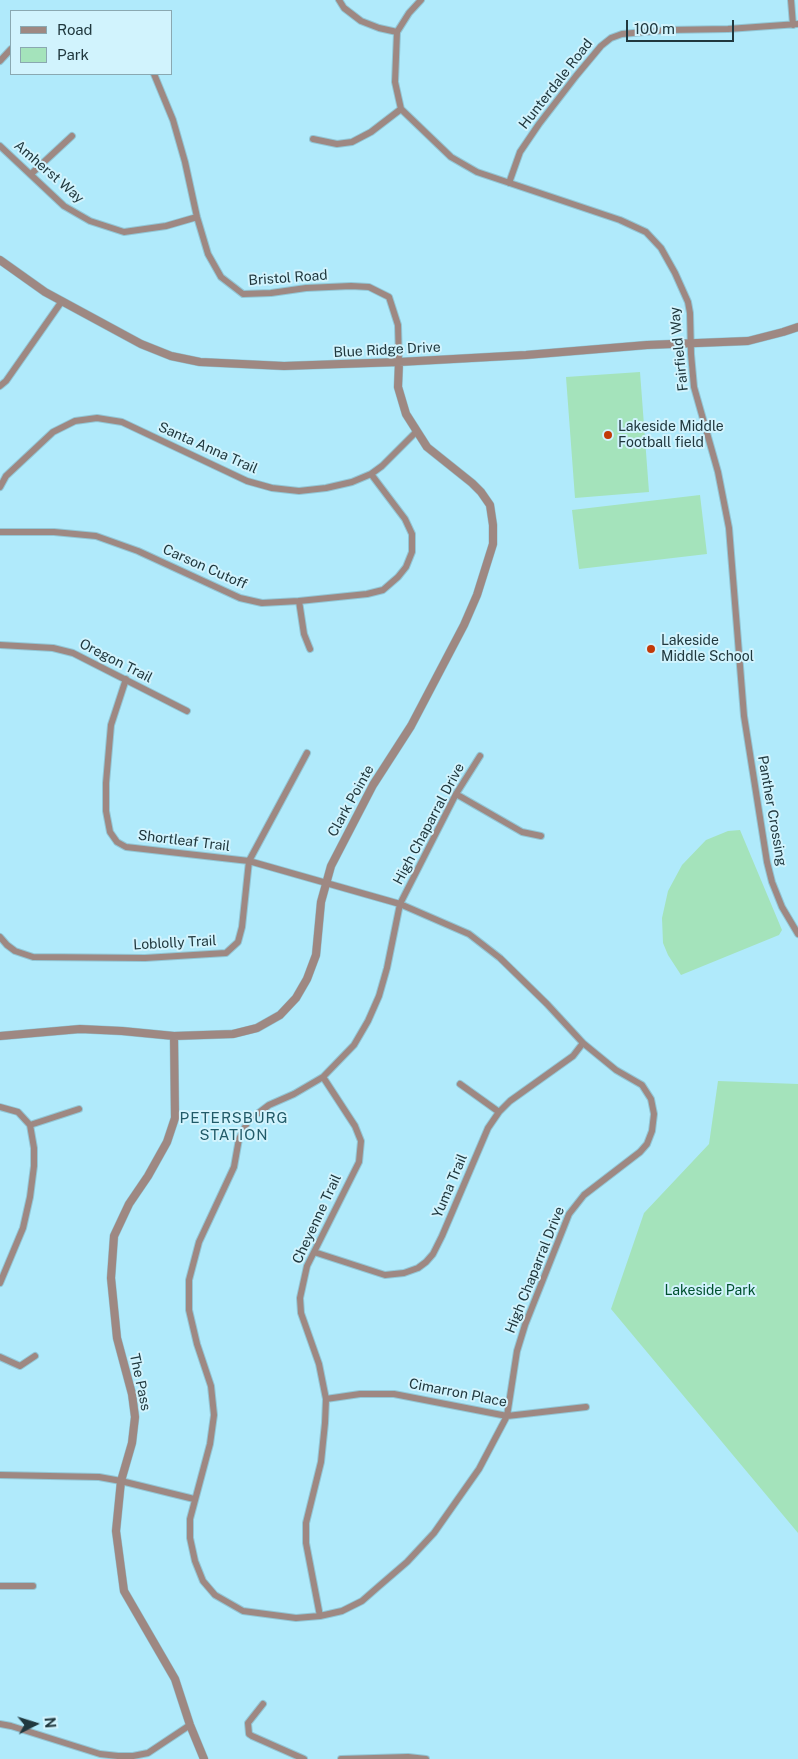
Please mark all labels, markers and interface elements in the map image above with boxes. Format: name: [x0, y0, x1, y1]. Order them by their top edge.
legend: [10, 10, 172, 75]
scale bar: [628, 10, 736, 42]
text: 100 m: [634, 20, 675, 37]
text: Road: [57, 21, 93, 38]
street label: Hunterdale Road: [516, 36, 596, 132]
text: Park: [57, 46, 89, 63]
street label: Amherst Way: [11, 137, 87, 207]
street label: Bristol Road: [248, 267, 328, 289]
street label: Fairfield Way: [666, 306, 692, 392]
street label: Blue Ridge Drive: [333, 339, 441, 361]
street label: Santa Anna Trail: [156, 419, 260, 477]
place label: Lakeside Middle Football field: [618, 419, 724, 452]
marker: Lakeside Middle Football field: [602, 429, 614, 441]
street label: Carson Cutoff: [160, 541, 250, 593]
place label: Lakeside Middle School: [661, 633, 754, 666]
street label: Oregon Trail: [77, 635, 155, 687]
marker: Lakeside Middle School: [645, 643, 657, 655]
street label: Panther Crossing: [754, 754, 790, 868]
street label: High Chaparral Drive: [390, 760, 468, 888]
street label: Clark Pointe: [324, 762, 378, 840]
street label: Shortleaf Trail: [137, 827, 231, 855]
street label: Loblolly Trail: [133, 932, 217, 954]
district label: PETERSBURG STATION: [178, 1109, 290, 1144]
street label: Yuma Trail: [429, 1151, 471, 1221]
street label: Cheyenne Trail: [289, 1172, 345, 1266]
street label: High Chaparral Drive: [502, 1204, 568, 1336]
park label: Lakeside Park: [664, 1283, 756, 1299]
street label: The Pass: [126, 1352, 154, 1412]
street label: Cimarron Place: [408, 1375, 508, 1411]
north arrow: [10, 1699, 60, 1749]
text: N: [41, 1717, 58, 1729]

